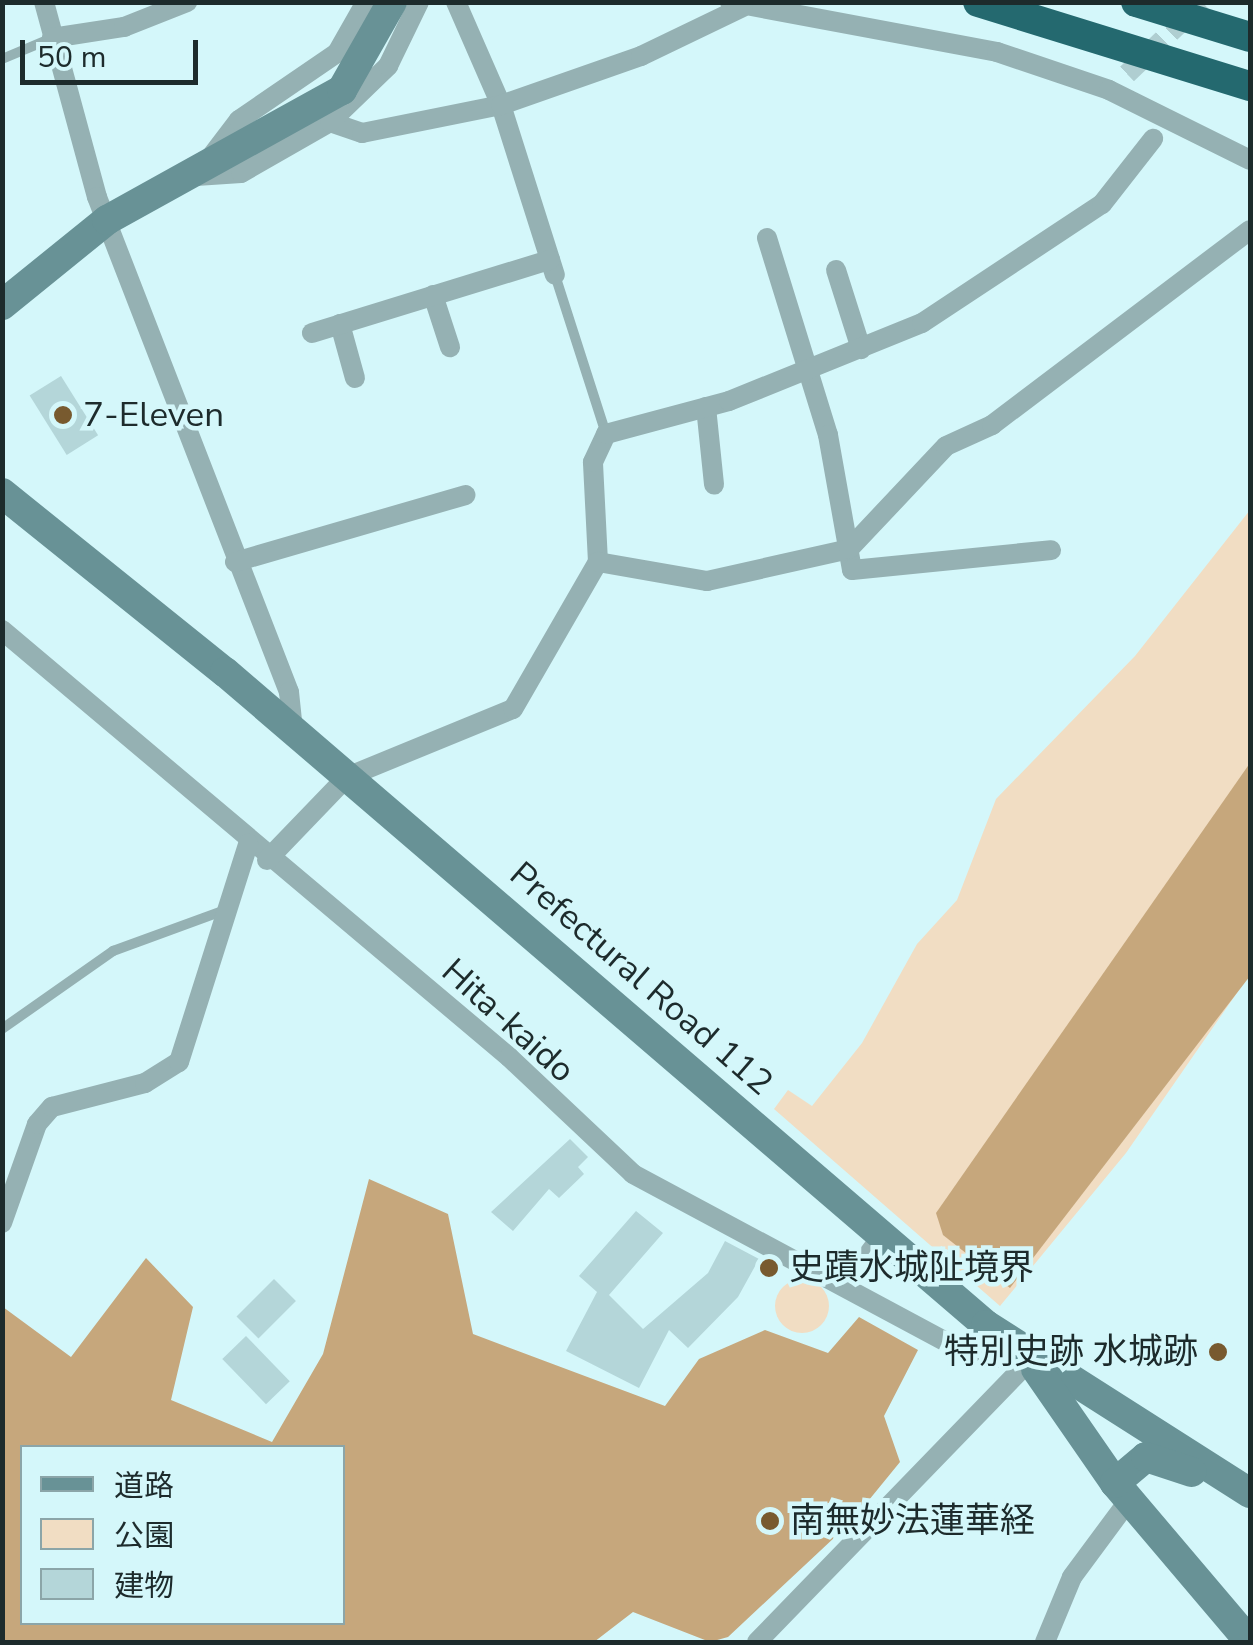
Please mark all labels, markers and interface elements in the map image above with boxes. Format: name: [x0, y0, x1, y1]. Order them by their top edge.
scale bar: [25, 20, 202, 82]
text: 50 m: [37, 37, 106, 78]
place label: 7-Eleven: [83, 394, 224, 436]
marker: 7-Eleven: [52, 404, 74, 426]
street label: Prefectural Road 112: [501, 853, 781, 1105]
street label: Hita-kaido: [433, 950, 583, 1092]
place label: 史蹟水城阯境界: [789, 1247, 1034, 1289]
marker: 史蹟水城阯境界: [758, 1257, 780, 1279]
place label: 特別史跡 水城跡: [944, 1331, 1198, 1373]
marker: 特別史跡 水城跡: [1207, 1341, 1229, 1363]
legend: [20, 1445, 345, 1625]
text: 道路: [114, 1466, 174, 1507]
place label: 南無妙法蓮華経: [790, 1500, 1035, 1542]
marker: 南無妙法蓮華経: [759, 1510, 781, 1532]
text: 公園: [114, 1516, 174, 1557]
text: 建物: [114, 1566, 174, 1607]

